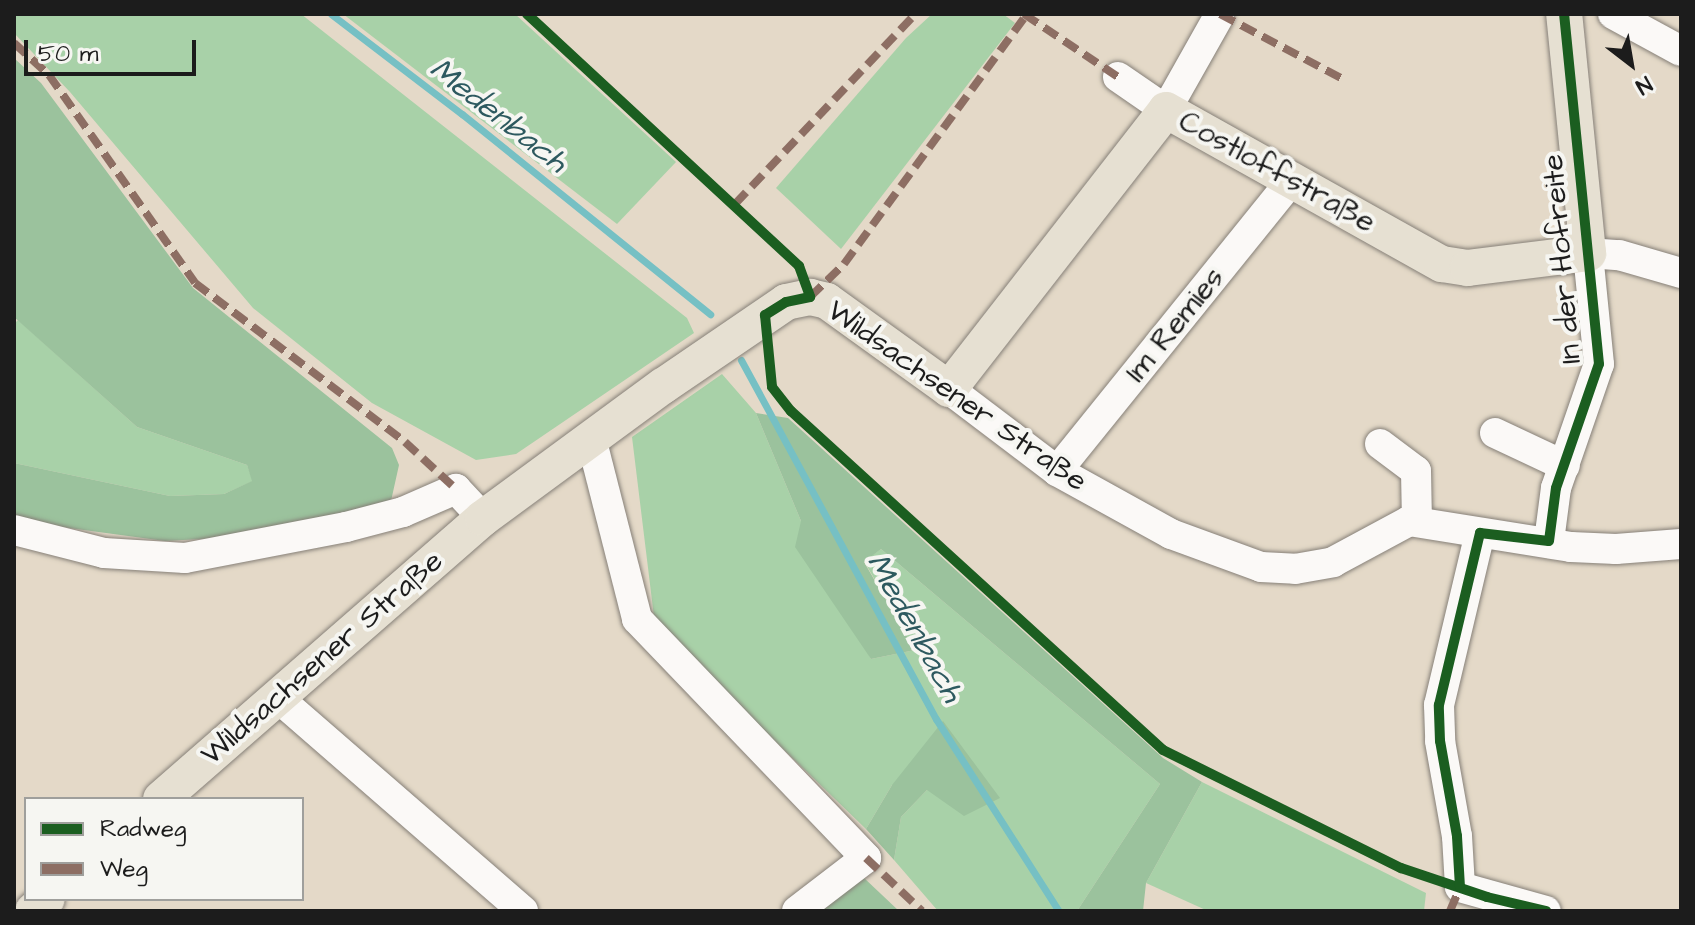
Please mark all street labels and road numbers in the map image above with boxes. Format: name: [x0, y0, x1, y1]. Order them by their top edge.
street label: Costloffstraße: [1172, 103, 1382, 241]
street label: In der Hofreite: [1535, 153, 1589, 365]
street label: Im Remies: [1118, 261, 1232, 389]
street label: Wildsachsener Straße: [820, 293, 1094, 499]
street label: Wildsachsener Straße: [194, 543, 450, 773]

